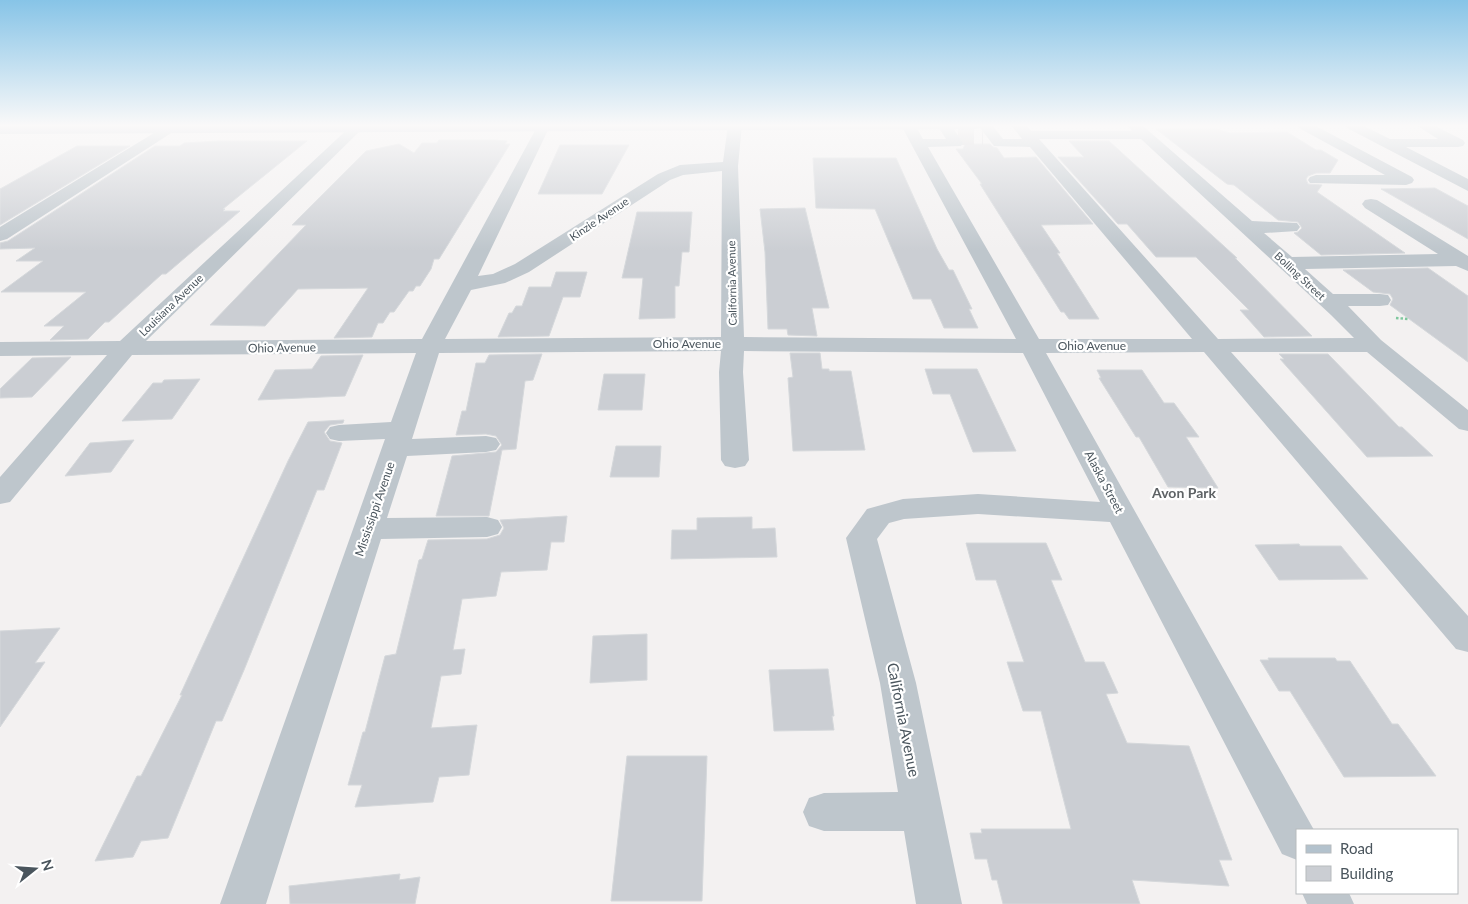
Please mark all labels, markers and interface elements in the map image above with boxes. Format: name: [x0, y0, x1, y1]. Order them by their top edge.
street label: Kinzie Avenue: [567, 194, 631, 243]
street label: California Avenue: [724, 240, 739, 326]
street label: Bolling Street: [1272, 249, 1328, 302]
street label: Louisiana Avenue: [136, 271, 205, 338]
street label: Ohio Avenue: [653, 336, 721, 351]
street label: Ohio Avenue: [1058, 338, 1126, 353]
street label: Ohio Avenue: [248, 339, 316, 356]
street label: Alaska Street: [1082, 448, 1128, 516]
street label: Mississippi Avenue: [351, 459, 398, 558]
district label: Avon Park: [1151, 484, 1216, 501]
street label: California Avenue: [884, 661, 924, 779]
legend: [1296, 829, 1458, 894]
text: Road: [1340, 839, 1373, 857]
north arrow: [10, 844, 60, 894]
text: N: [38, 857, 58, 873]
text: Building: [1340, 864, 1393, 882]

